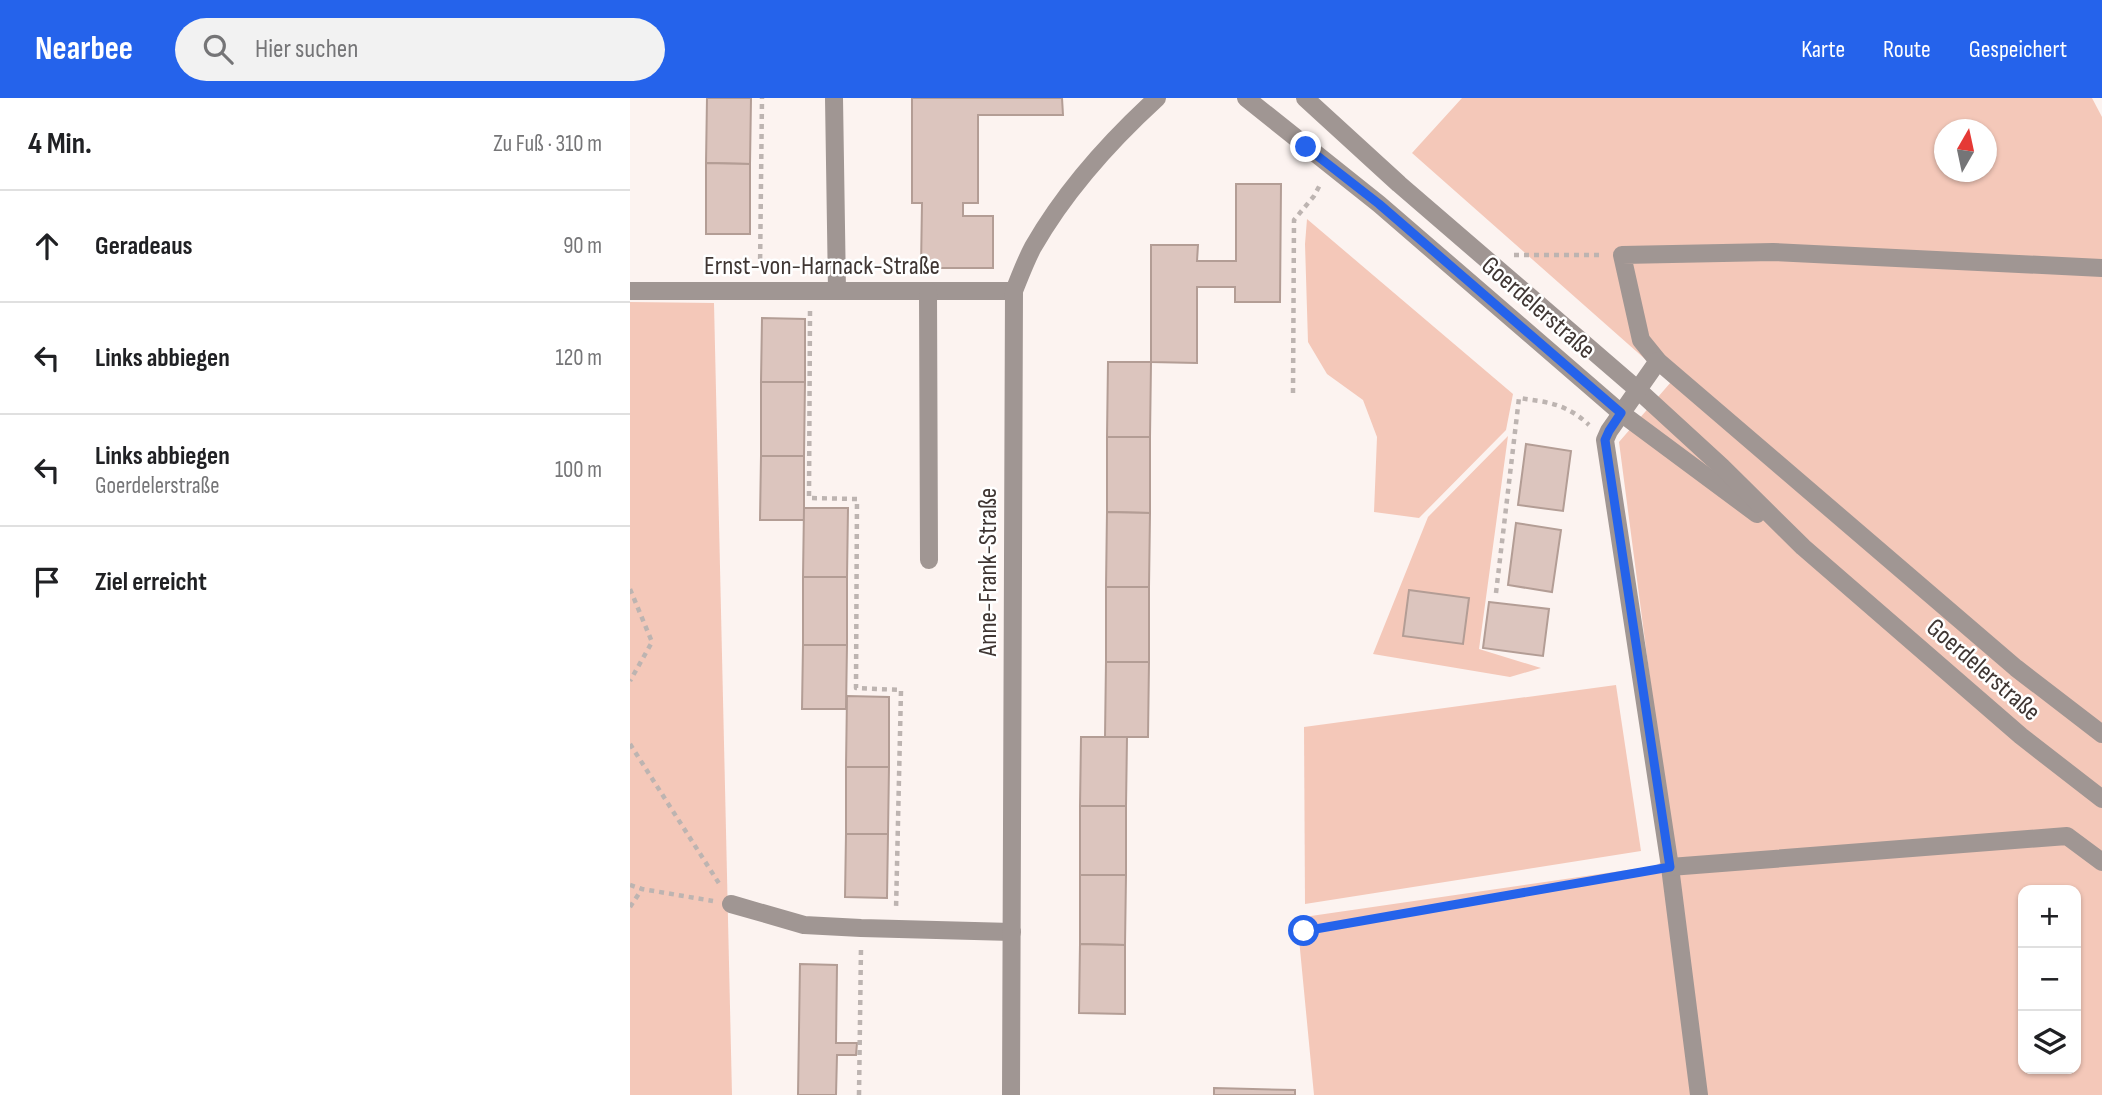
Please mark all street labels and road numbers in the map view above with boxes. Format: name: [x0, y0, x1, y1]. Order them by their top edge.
street label: Goerdelerstraße: [1475, 250, 1601, 366]
street label: Ernst-von-Harnack-Straße: [704, 251, 940, 282]
street label: Anne-Frank-Straße: [973, 488, 1004, 657]
street label: Goerdelerstraße: [1920, 612, 2046, 728]

